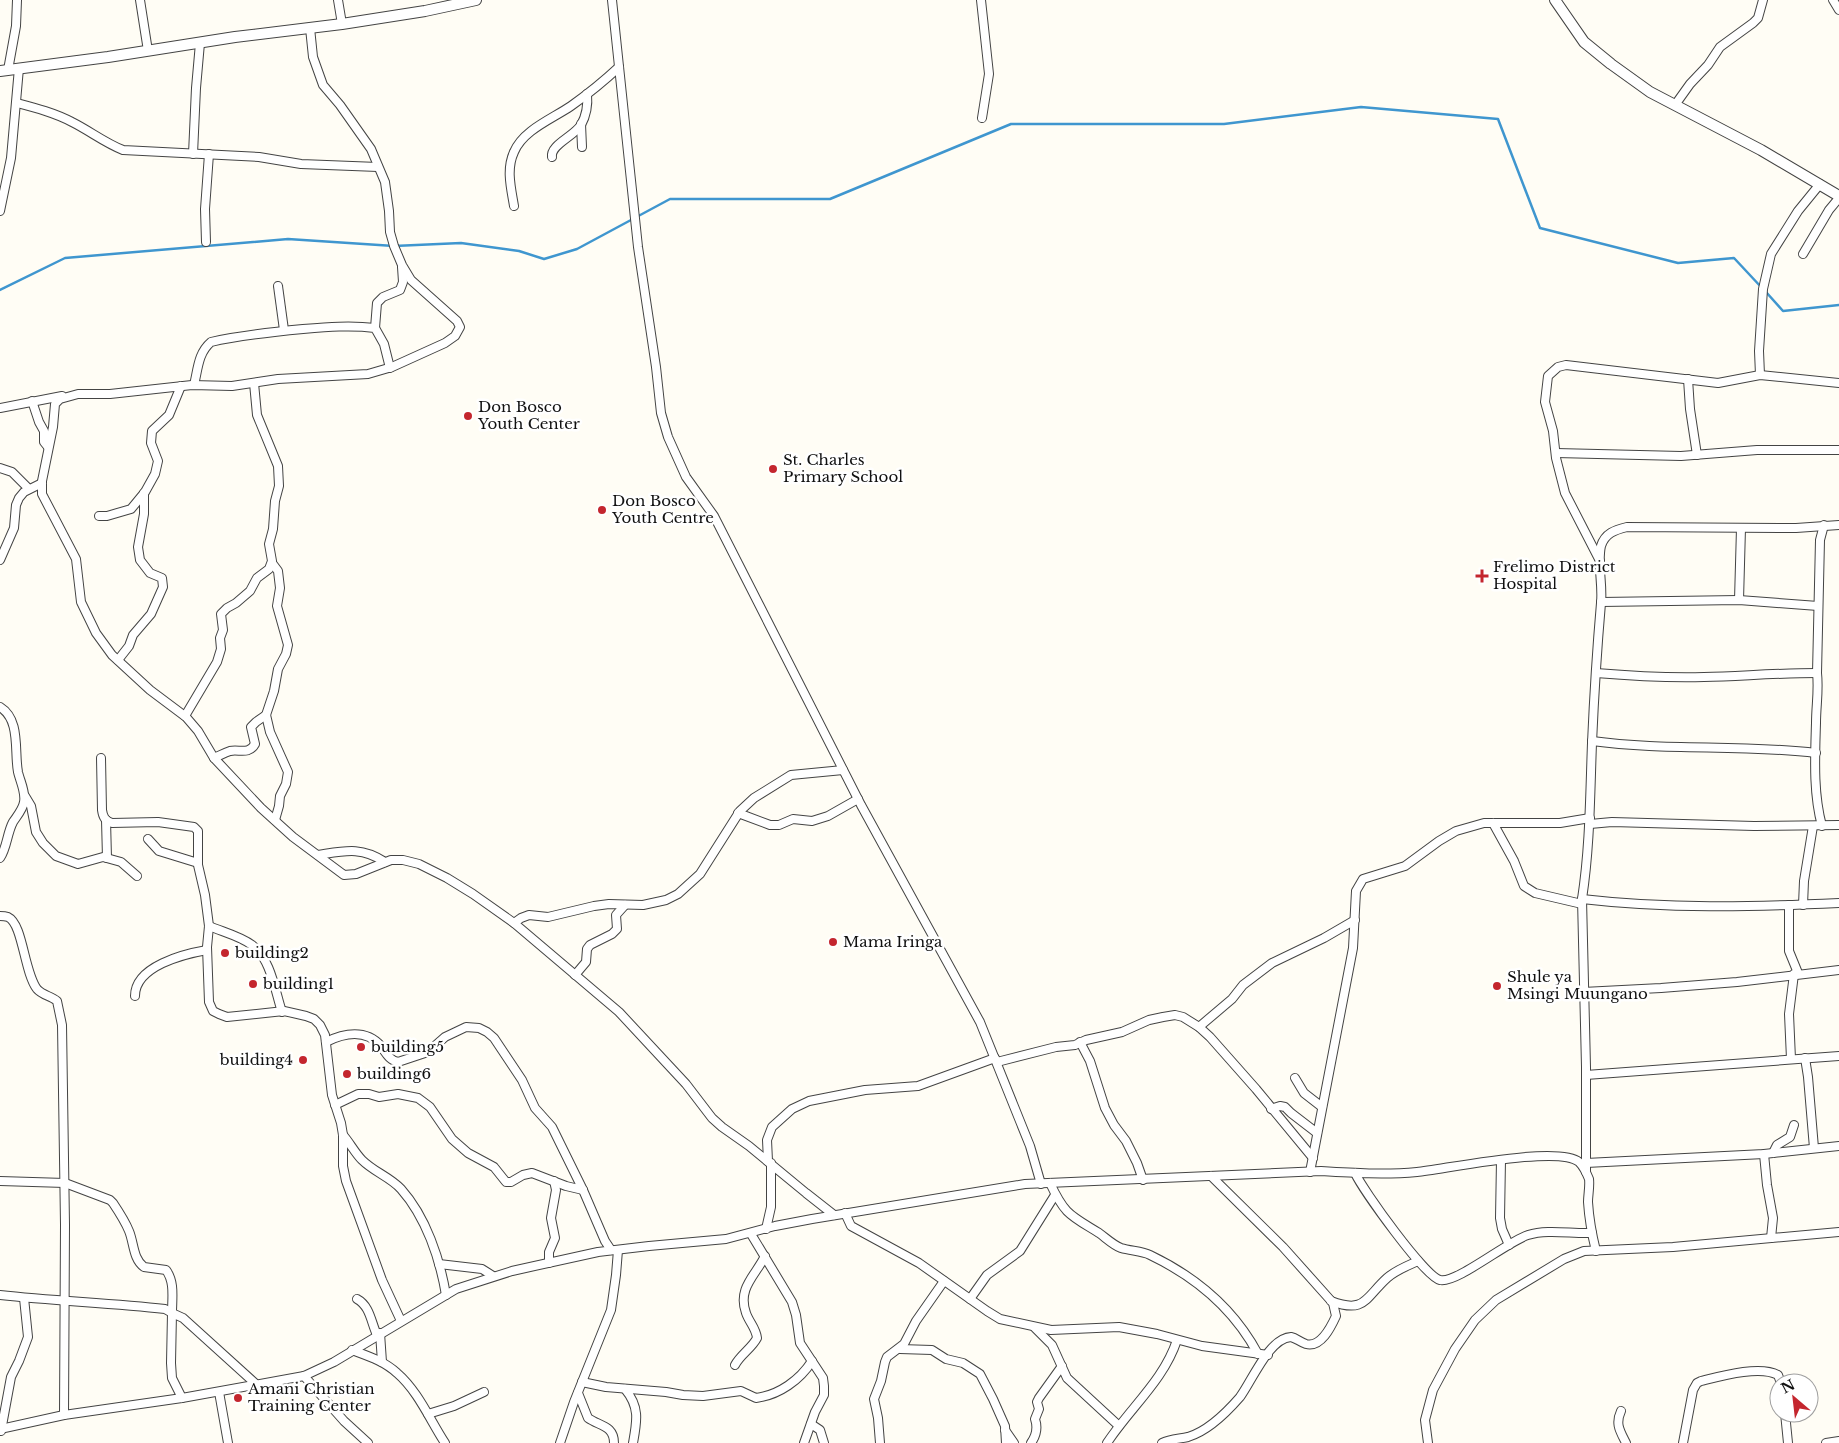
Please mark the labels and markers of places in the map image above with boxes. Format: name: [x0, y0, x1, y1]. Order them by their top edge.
place label: Don Bosco Youth Center: [477, 397, 581, 433]
marker: Don Bosco Youth Center: [462, 410, 474, 422]
place label: St. Charles Primary School: [783, 450, 903, 486]
marker: St. Charles Primary School: [767, 463, 779, 475]
place label: Don Bosco Youth Centre: [611, 491, 714, 527]
marker: Don Bosco Youth Centre: [596, 504, 608, 516]
place label: Frelimo District Hospital: [1493, 557, 1616, 593]
marker: Frelimo District Hospital: [1475, 569, 1489, 583]
place label: Mama Iringa: [843, 932, 943, 951]
marker: Mama Iringa: [827, 936, 839, 948]
place label: building2: [234, 943, 309, 962]
marker: building2: [219, 947, 231, 959]
place label: Shule ya Msingi Muungano: [1507, 967, 1648, 1003]
place label: building1: [262, 974, 334, 993]
marker: building1: [247, 978, 259, 990]
marker: Shule ya Msingi Muungano: [1491, 980, 1503, 992]
place label: building5: [370, 1037, 444, 1056]
marker: building5: [355, 1041, 367, 1053]
place label: building4: [219, 1050, 293, 1069]
marker: building4: [297, 1054, 309, 1066]
place label: building6: [356, 1064, 431, 1083]
marker: building6: [341, 1068, 353, 1080]
place label: Amani Christian Training Center: [247, 1379, 375, 1415]
marker: Amani Christian Training Center: [232, 1392, 244, 1404]

